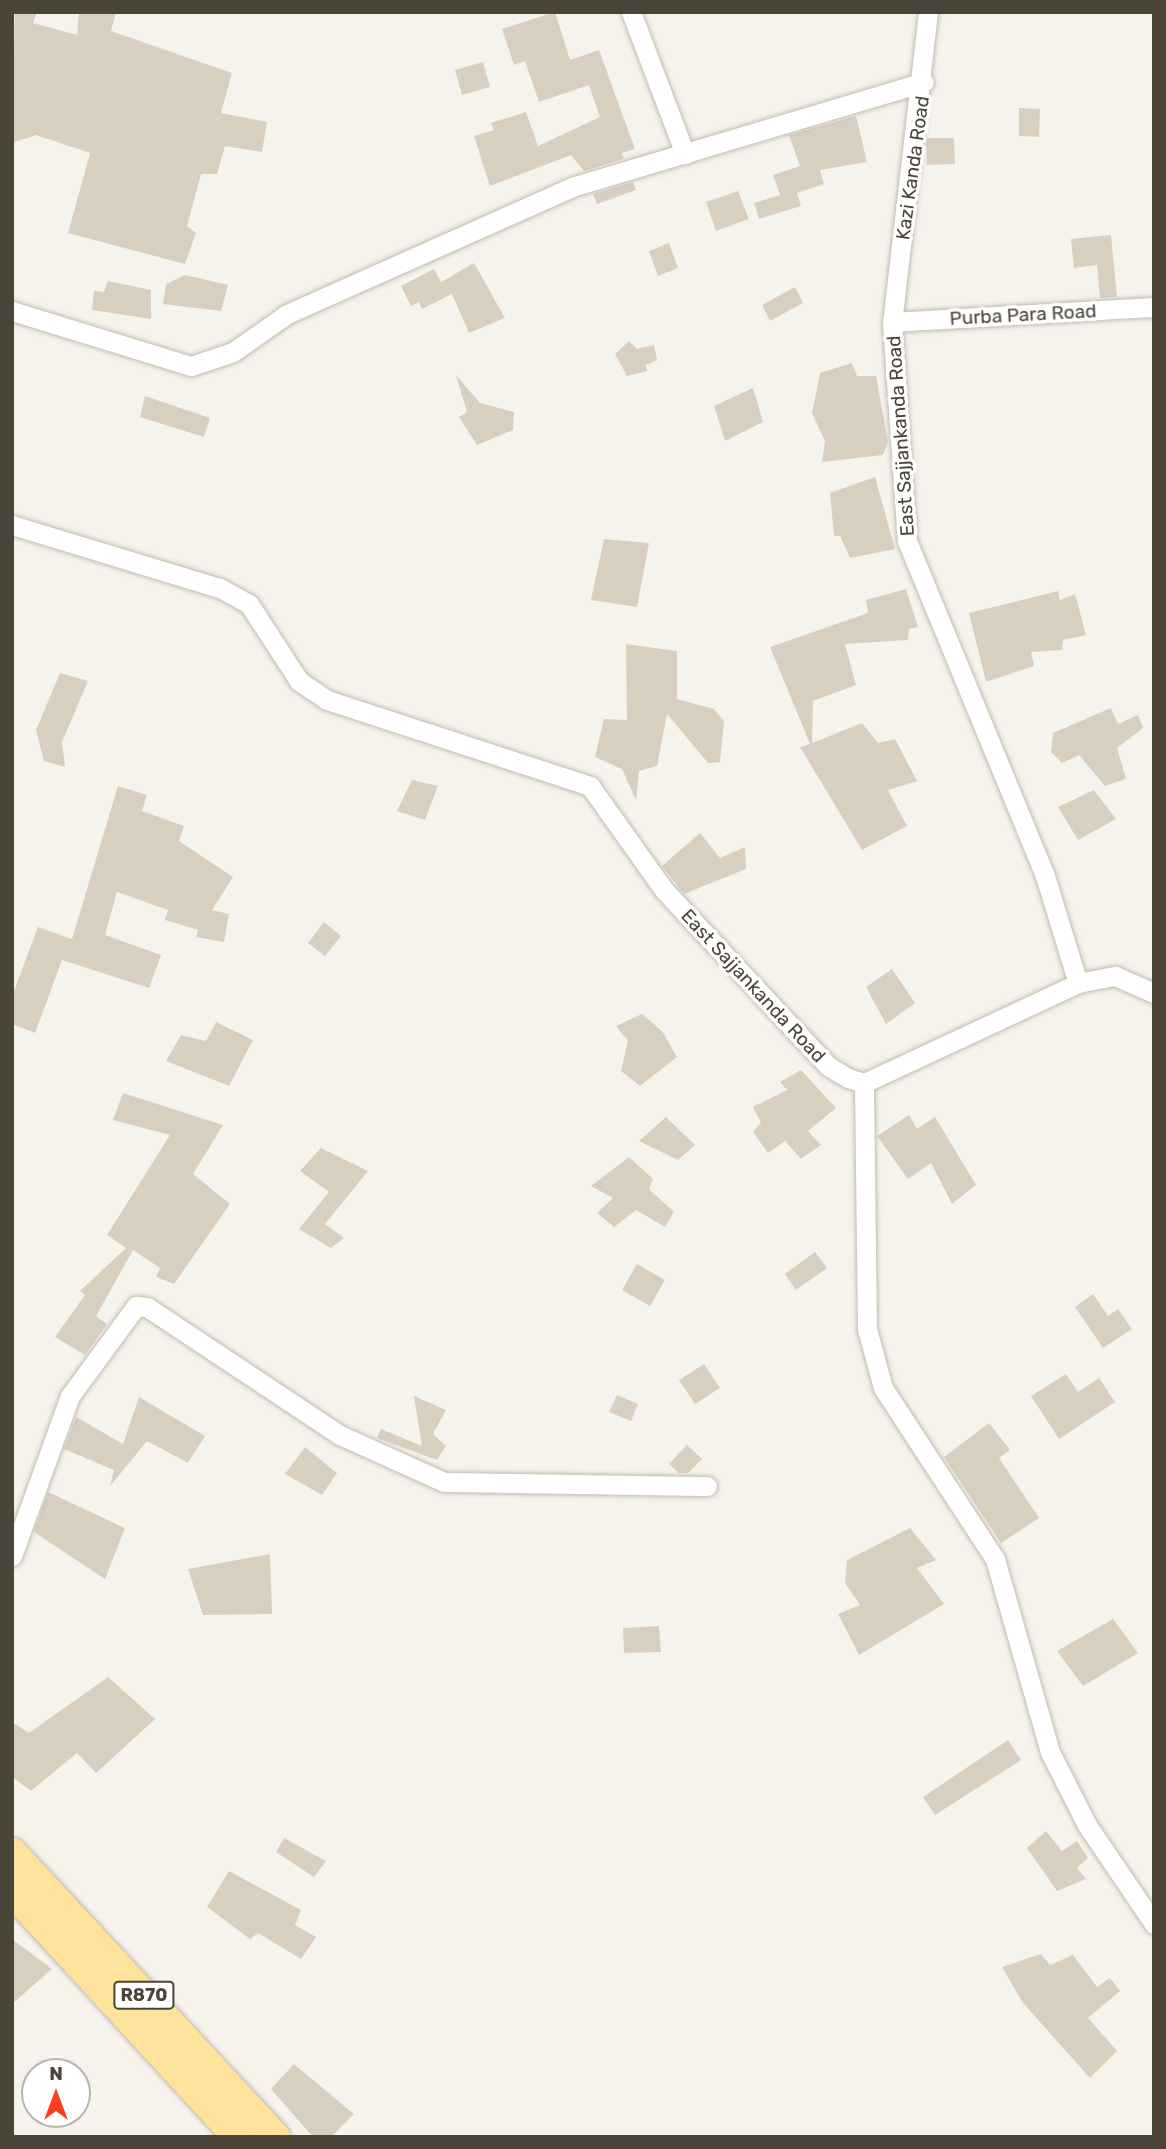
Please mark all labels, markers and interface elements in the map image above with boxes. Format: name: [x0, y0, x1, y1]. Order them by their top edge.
street label: Kazi Kanda Road: [892, 94, 934, 242]
street label: Purba Para Road: [949, 300, 1097, 330]
street label: East Sajjankanda Road: [883, 335, 919, 537]
street label: East Sajjankanda Road: [676, 905, 830, 1067]
road number: R870: [113, 1980, 176, 2010]
north arrow: [21, 2058, 91, 2128]
text: N: [49, 2062, 63, 2085]

